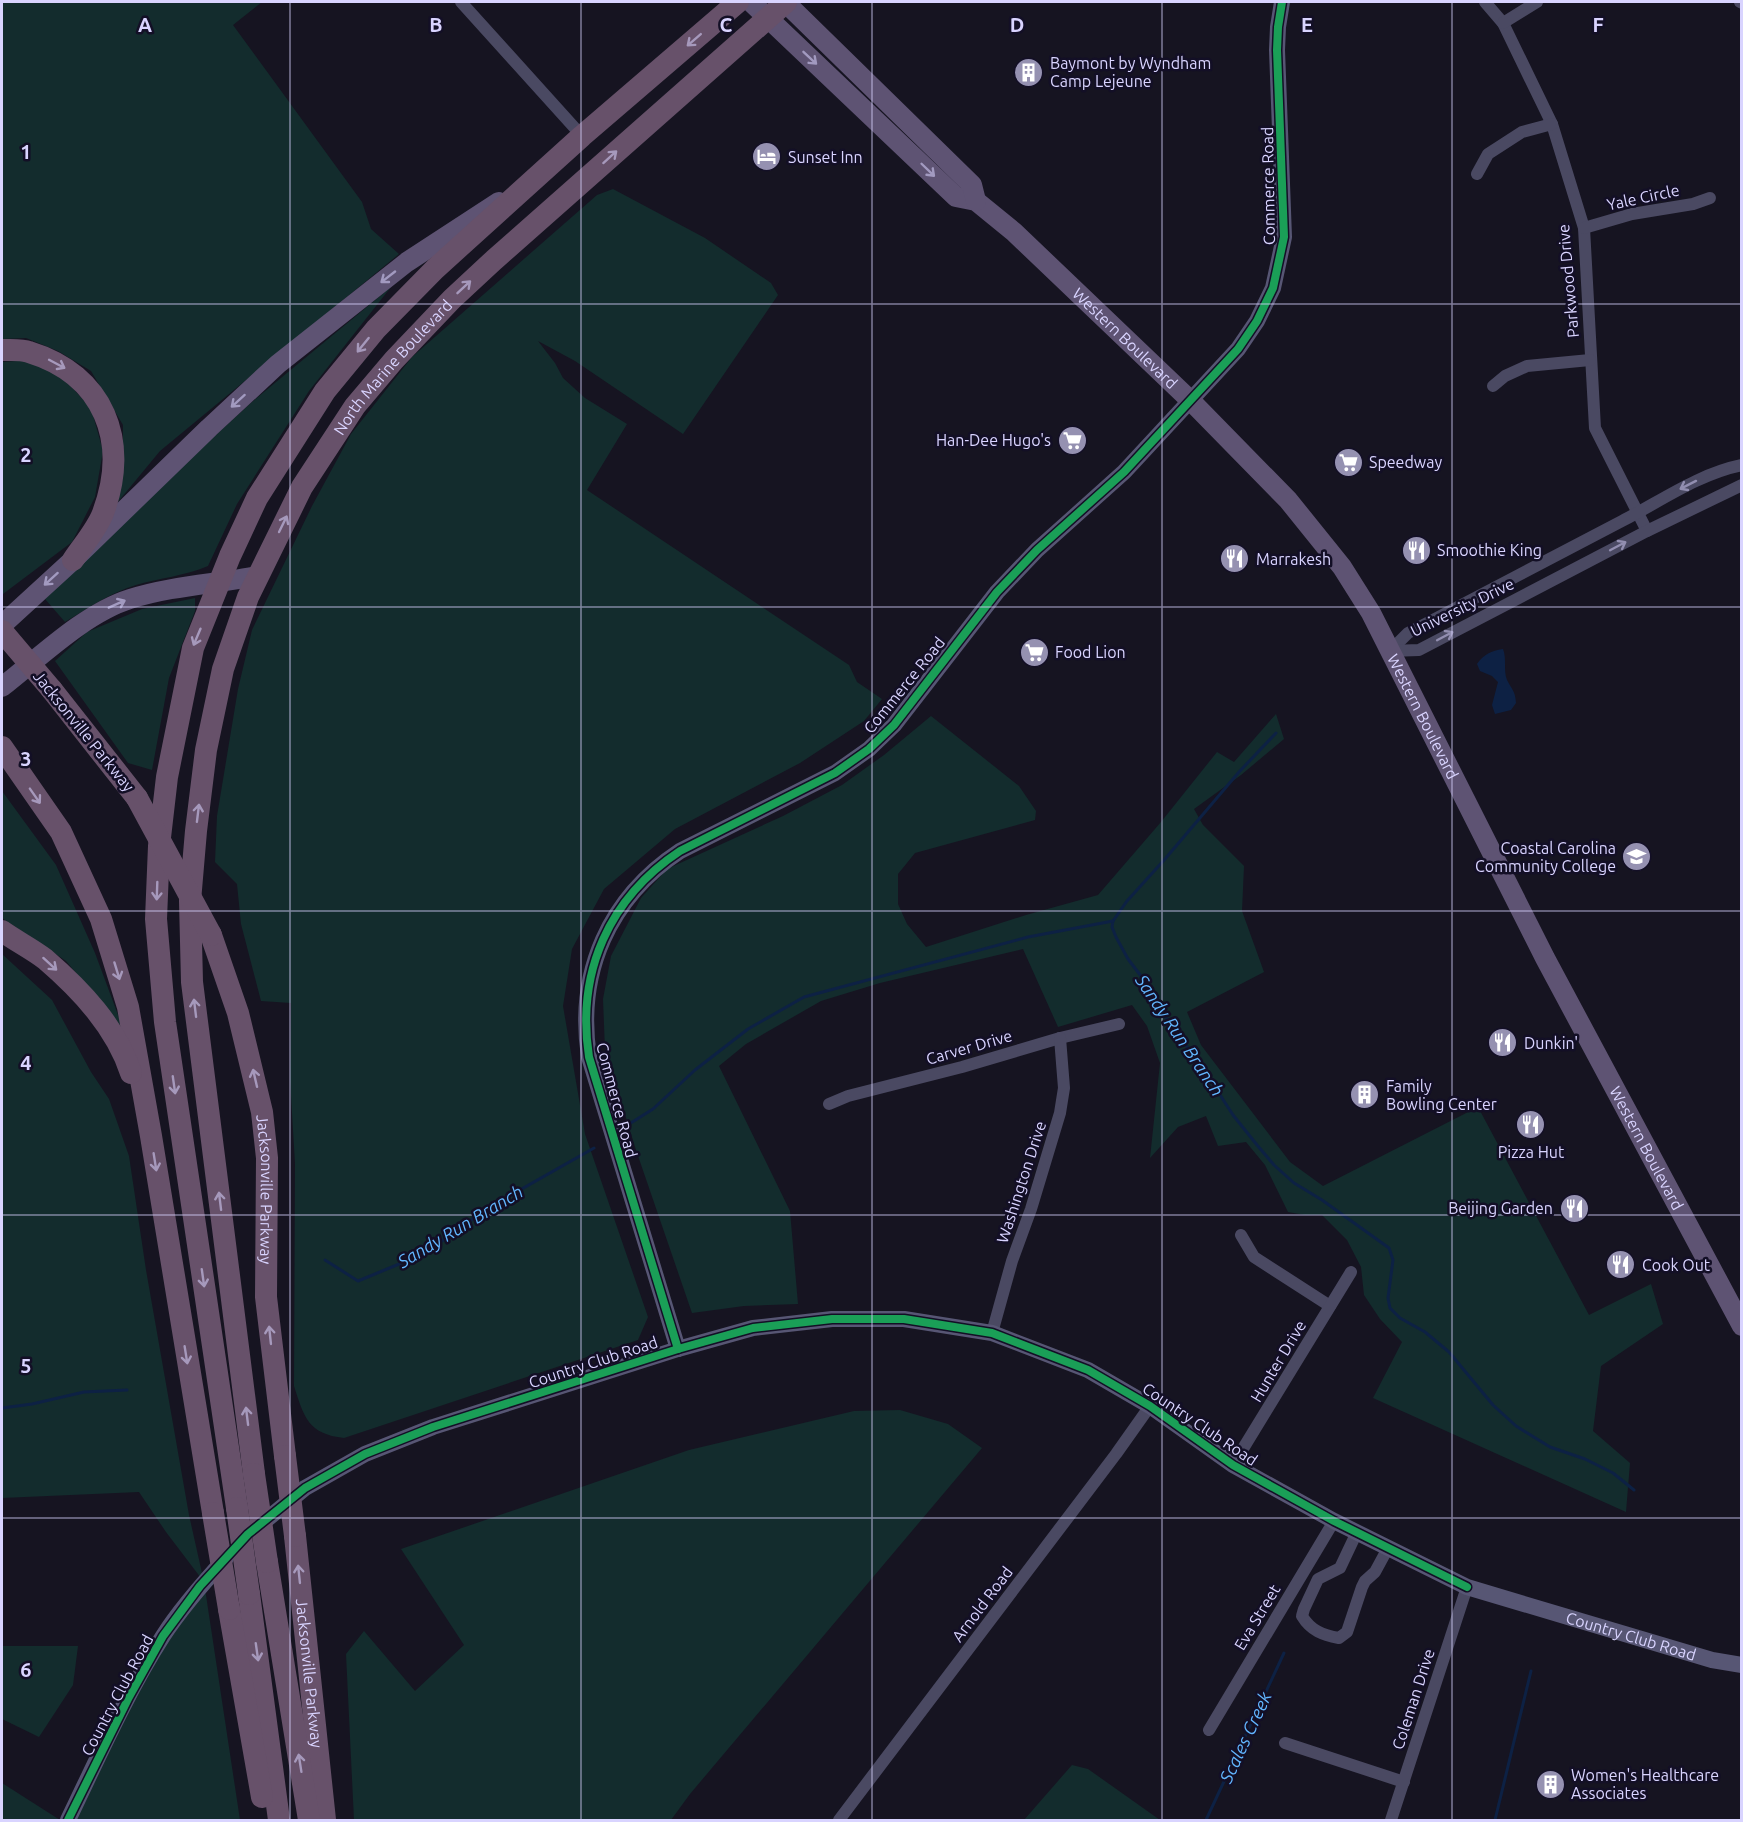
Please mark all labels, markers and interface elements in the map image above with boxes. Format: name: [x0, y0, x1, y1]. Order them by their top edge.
text: A: [138, 13, 152, 36]
text: B: [429, 13, 443, 36]
text: C: [720, 13, 733, 36]
text: D: [1010, 13, 1024, 36]
text: E: [1301, 13, 1313, 36]
text: F: [1592, 13, 1604, 36]
one-way arrow: [687, 33, 702, 47]
one-way arrow: [802, 51, 817, 65]
place label: Baymont by Wyndham Camp Lejeune: [1050, 54, 1211, 90]
building icon: Baymont by Wyndham Camp Lejeune: [1013, 56, 1045, 88]
street label: Commerce Road: [1258, 127, 1278, 245]
text: 1: [20, 140, 32, 163]
hotel icon: Sunset Inn: [751, 141, 783, 173]
place label: Sunset Inn: [788, 148, 863, 166]
one-way arrow: [602, 150, 617, 164]
one-way arrow: [921, 163, 936, 177]
street label: Yale Circle: [1605, 181, 1681, 213]
street label: Parkwood Drive: [1554, 224, 1582, 338]
one-way arrow: [380, 270, 396, 283]
one-way arrow: [457, 280, 472, 294]
street label: Western Boulevard: [1069, 284, 1181, 392]
street label: North Marine Boulevard: [330, 296, 456, 438]
one-way arrow: [356, 337, 370, 352]
one-way arrow: [48, 359, 66, 371]
one-way arrow: [231, 394, 246, 408]
supermarket icon: Han-Dee Hugo's: [1056, 424, 1088, 456]
place label: Han-Dee Hugo's: [936, 431, 1051, 449]
text: 2: [20, 443, 32, 466]
supermarket icon: Speedway: [1332, 446, 1364, 478]
place label: Speedway: [1369, 453, 1442, 471]
one-way arrow: [1679, 480, 1697, 491]
one-way arrow: [278, 515, 290, 533]
restaurant icon: Smoothie King: [1400, 534, 1432, 566]
one-way arrow: [1609, 540, 1626, 552]
place label: Smoothie King: [1437, 541, 1542, 559]
restaurant icon: Marrakesh: [1219, 543, 1251, 575]
place label: Marrakesh: [1256, 550, 1331, 568]
one-way arrow: [44, 572, 59, 586]
street label: University Drive: [1407, 574, 1517, 640]
one-way arrow: [107, 598, 126, 609]
one-way arrow: [191, 627, 202, 646]
one-way arrow: [1436, 630, 1453, 642]
street label: Commerce Road: [860, 633, 948, 737]
supermarket icon: Food Lion: [1018, 636, 1050, 668]
place label: Food Lion: [1055, 643, 1126, 661]
street label: Western Boulevard: [1384, 651, 1462, 782]
street label: Jacksonville Parkway: [30, 667, 138, 795]
text: 3: [20, 747, 32, 770]
one-way arrow: [29, 787, 41, 803]
one-way arrow: [192, 804, 203, 824]
place label: Coastal Carolina Community College: [1475, 839, 1616, 875]
school or university icon: Coastal Carolina Community College: [1621, 841, 1653, 873]
one-way arrow: [152, 881, 163, 901]
one-way arrow: [42, 957, 57, 971]
one-way arrow: [112, 961, 123, 980]
water label: Sandy Run Branch: [1131, 970, 1228, 1100]
one-way arrow: [190, 998, 201, 1018]
street label: Carver Drive: [924, 1026, 1014, 1068]
restaurant icon: Dunkin': [1487, 1027, 1519, 1059]
place label: Dunkin': [1524, 1034, 1578, 1052]
street label: Commerce Road: [593, 1040, 641, 1160]
text: 4: [20, 1051, 32, 1074]
one-way arrow: [249, 1069, 260, 1089]
one-way arrow: [169, 1075, 180, 1095]
place label: Family Bowling Center: [1386, 1077, 1497, 1113]
building icon: Family Bowling Center: [1349, 1079, 1381, 1111]
street label: Western Boulevard: [1606, 1083, 1687, 1213]
restaurant icon: Pizza Hut: [1515, 1108, 1547, 1140]
street label: Jacksonville Parkway: [253, 1114, 276, 1265]
street label: Washington Drive: [993, 1119, 1049, 1245]
place label: Pizza Hut: [1498, 1143, 1565, 1161]
one-way arrow: [150, 1152, 161, 1172]
water label: Sandy Run Branch: [393, 1181, 526, 1272]
one-way arrow: [214, 1192, 225, 1212]
restaurant icon: Beijing Garden: [1558, 1192, 1590, 1224]
place label: Beijing Garden: [1448, 1199, 1553, 1217]
restaurant icon: Cook Out: [1605, 1249, 1637, 1281]
place label: Cook Out: [1642, 1256, 1711, 1274]
one-way arrow: [197, 1268, 208, 1287]
street label: Hunter Drive: [1247, 1317, 1309, 1405]
one-way arrow: [264, 1326, 275, 1345]
street label: Country Club Road: [526, 1333, 660, 1391]
one-way arrow: [181, 1344, 192, 1364]
text: 5: [20, 1354, 32, 1377]
street label: Country Club Road: [1139, 1379, 1261, 1469]
one-way arrow: [241, 1406, 252, 1426]
street label: Arnold Road: [948, 1563, 1016, 1645]
one-way arrow: [293, 1565, 304, 1585]
street label: Eva Street: [1230, 1580, 1284, 1653]
street label: Jacksonville Parkway: [293, 1598, 326, 1749]
street label: Country Club Road: [1564, 1608, 1698, 1664]
street label: Country Club Road: [77, 1631, 157, 1759]
one-way arrow: [252, 1642, 263, 1661]
street label: Coleman Drive: [1388, 1646, 1438, 1752]
text: 6: [20, 1658, 32, 1681]
water label: Scales Creek: [1215, 1688, 1275, 1787]
one-way arrow: [294, 1753, 305, 1773]
place label: Women's Healthcare Associates: [1571, 1766, 1719, 1802]
building icon: Women's Healthcare Associates: [1534, 1768, 1566, 1800]

